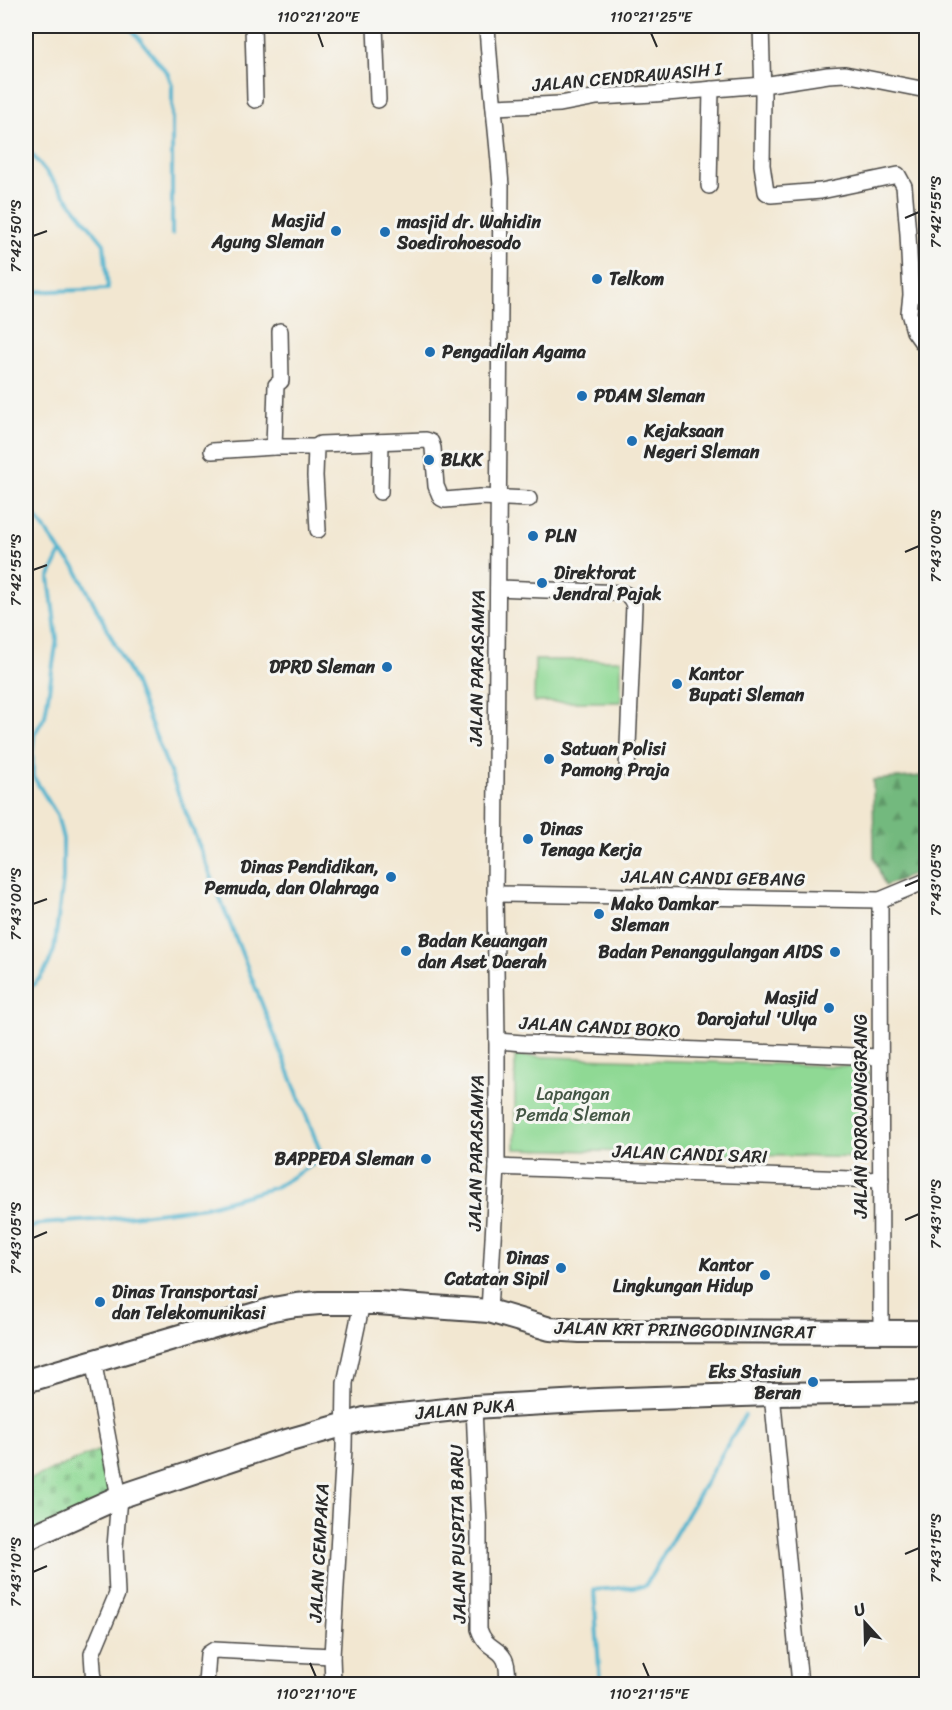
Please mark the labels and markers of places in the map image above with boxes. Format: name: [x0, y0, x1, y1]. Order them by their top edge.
place label: Masjid Agung Sleman: [211, 205, 326, 258]
place label: masjid dr. Wahidin Soedirohoesodo: [396, 206, 541, 259]
marker: Masjid Agung Sleman: [329, 224, 343, 238]
marker: masjid dr. Wahidin Soedirohoesodo: [378, 225, 392, 239]
place label: Telkom: [609, 263, 664, 295]
marker: Telkom: [590, 272, 604, 286]
place label: Pengadilan Agama: [442, 336, 587, 368]
marker: Pengadilan Agama: [423, 345, 437, 359]
place label: PDAM Sleman: [594, 380, 705, 412]
marker: PDAM Sleman: [575, 389, 589, 403]
place label: Kejaksaan Negeri Sleman: [643, 415, 760, 468]
marker: Kejaksaan Negeri Sleman: [625, 434, 639, 448]
place label: BLKK: [441, 444, 485, 476]
marker: BLKK: [422, 453, 436, 467]
place label: PLN: [545, 520, 577, 552]
marker: PLN: [526, 529, 540, 543]
place label: Direktorat Jendral Pajak: [553, 557, 662, 610]
marker: Direktorat Jendral Pajak: [535, 576, 549, 590]
place label: DPRD Sleman: [269, 651, 375, 683]
place label: Kantor Bupati Sleman: [688, 658, 805, 711]
marker: DPRD Sleman: [380, 660, 394, 674]
marker: Kantor Bupati Sleman: [670, 677, 684, 691]
place label: Satuan Polisi Pamong Praja: [560, 733, 670, 786]
marker: Satuan Polisi Pamong Praja: [542, 752, 556, 766]
place label: Dinas Tenaga Kerja: [540, 813, 643, 866]
marker: Dinas Tenaga Kerja: [521, 832, 535, 846]
place label: Dinas Pendidikan, Pemuda, dan Olahraga: [205, 851, 379, 904]
marker: Dinas Pendidikan, Pemuda, dan Olahraga: [384, 870, 398, 884]
place label: Mako Damkar Sleman: [610, 888, 719, 941]
marker: Mako Damkar Sleman: [592, 907, 606, 921]
place label: Badan Keuangan dan Aset Daerah: [418, 925, 548, 978]
place label: Badan Penanggulangan AIDS: [598, 936, 824, 968]
marker: Badan Keuangan dan Aset Daerah: [399, 944, 413, 958]
marker: Badan Penanggulangan AIDS: [828, 945, 842, 959]
place label: Masjid Darojatul 'Ulya: [697, 982, 819, 1035]
marker: Masjid Darojatul 'Ulya: [822, 1001, 836, 1015]
place label: BAPPEDA Sleman: [275, 1143, 414, 1175]
marker: BAPPEDA Sleman: [419, 1152, 433, 1166]
place label: Dinas Catatan Sipil: [444, 1242, 550, 1295]
place label: Kantor Lingkungan Hidup: [613, 1249, 755, 1302]
marker: Dinas Catatan Sipil: [554, 1261, 568, 1275]
marker: Kantor Lingkungan Hidup: [758, 1268, 772, 1282]
place label: Dinas Transportasi dan Telekomunikasi: [112, 1276, 266, 1329]
marker: Dinas Transportasi dan Telekomunikasi: [93, 1295, 107, 1309]
place label: Eks Stasiun Beran: [708, 1356, 801, 1409]
marker: Eks Stasiun Beran: [806, 1375, 820, 1389]

